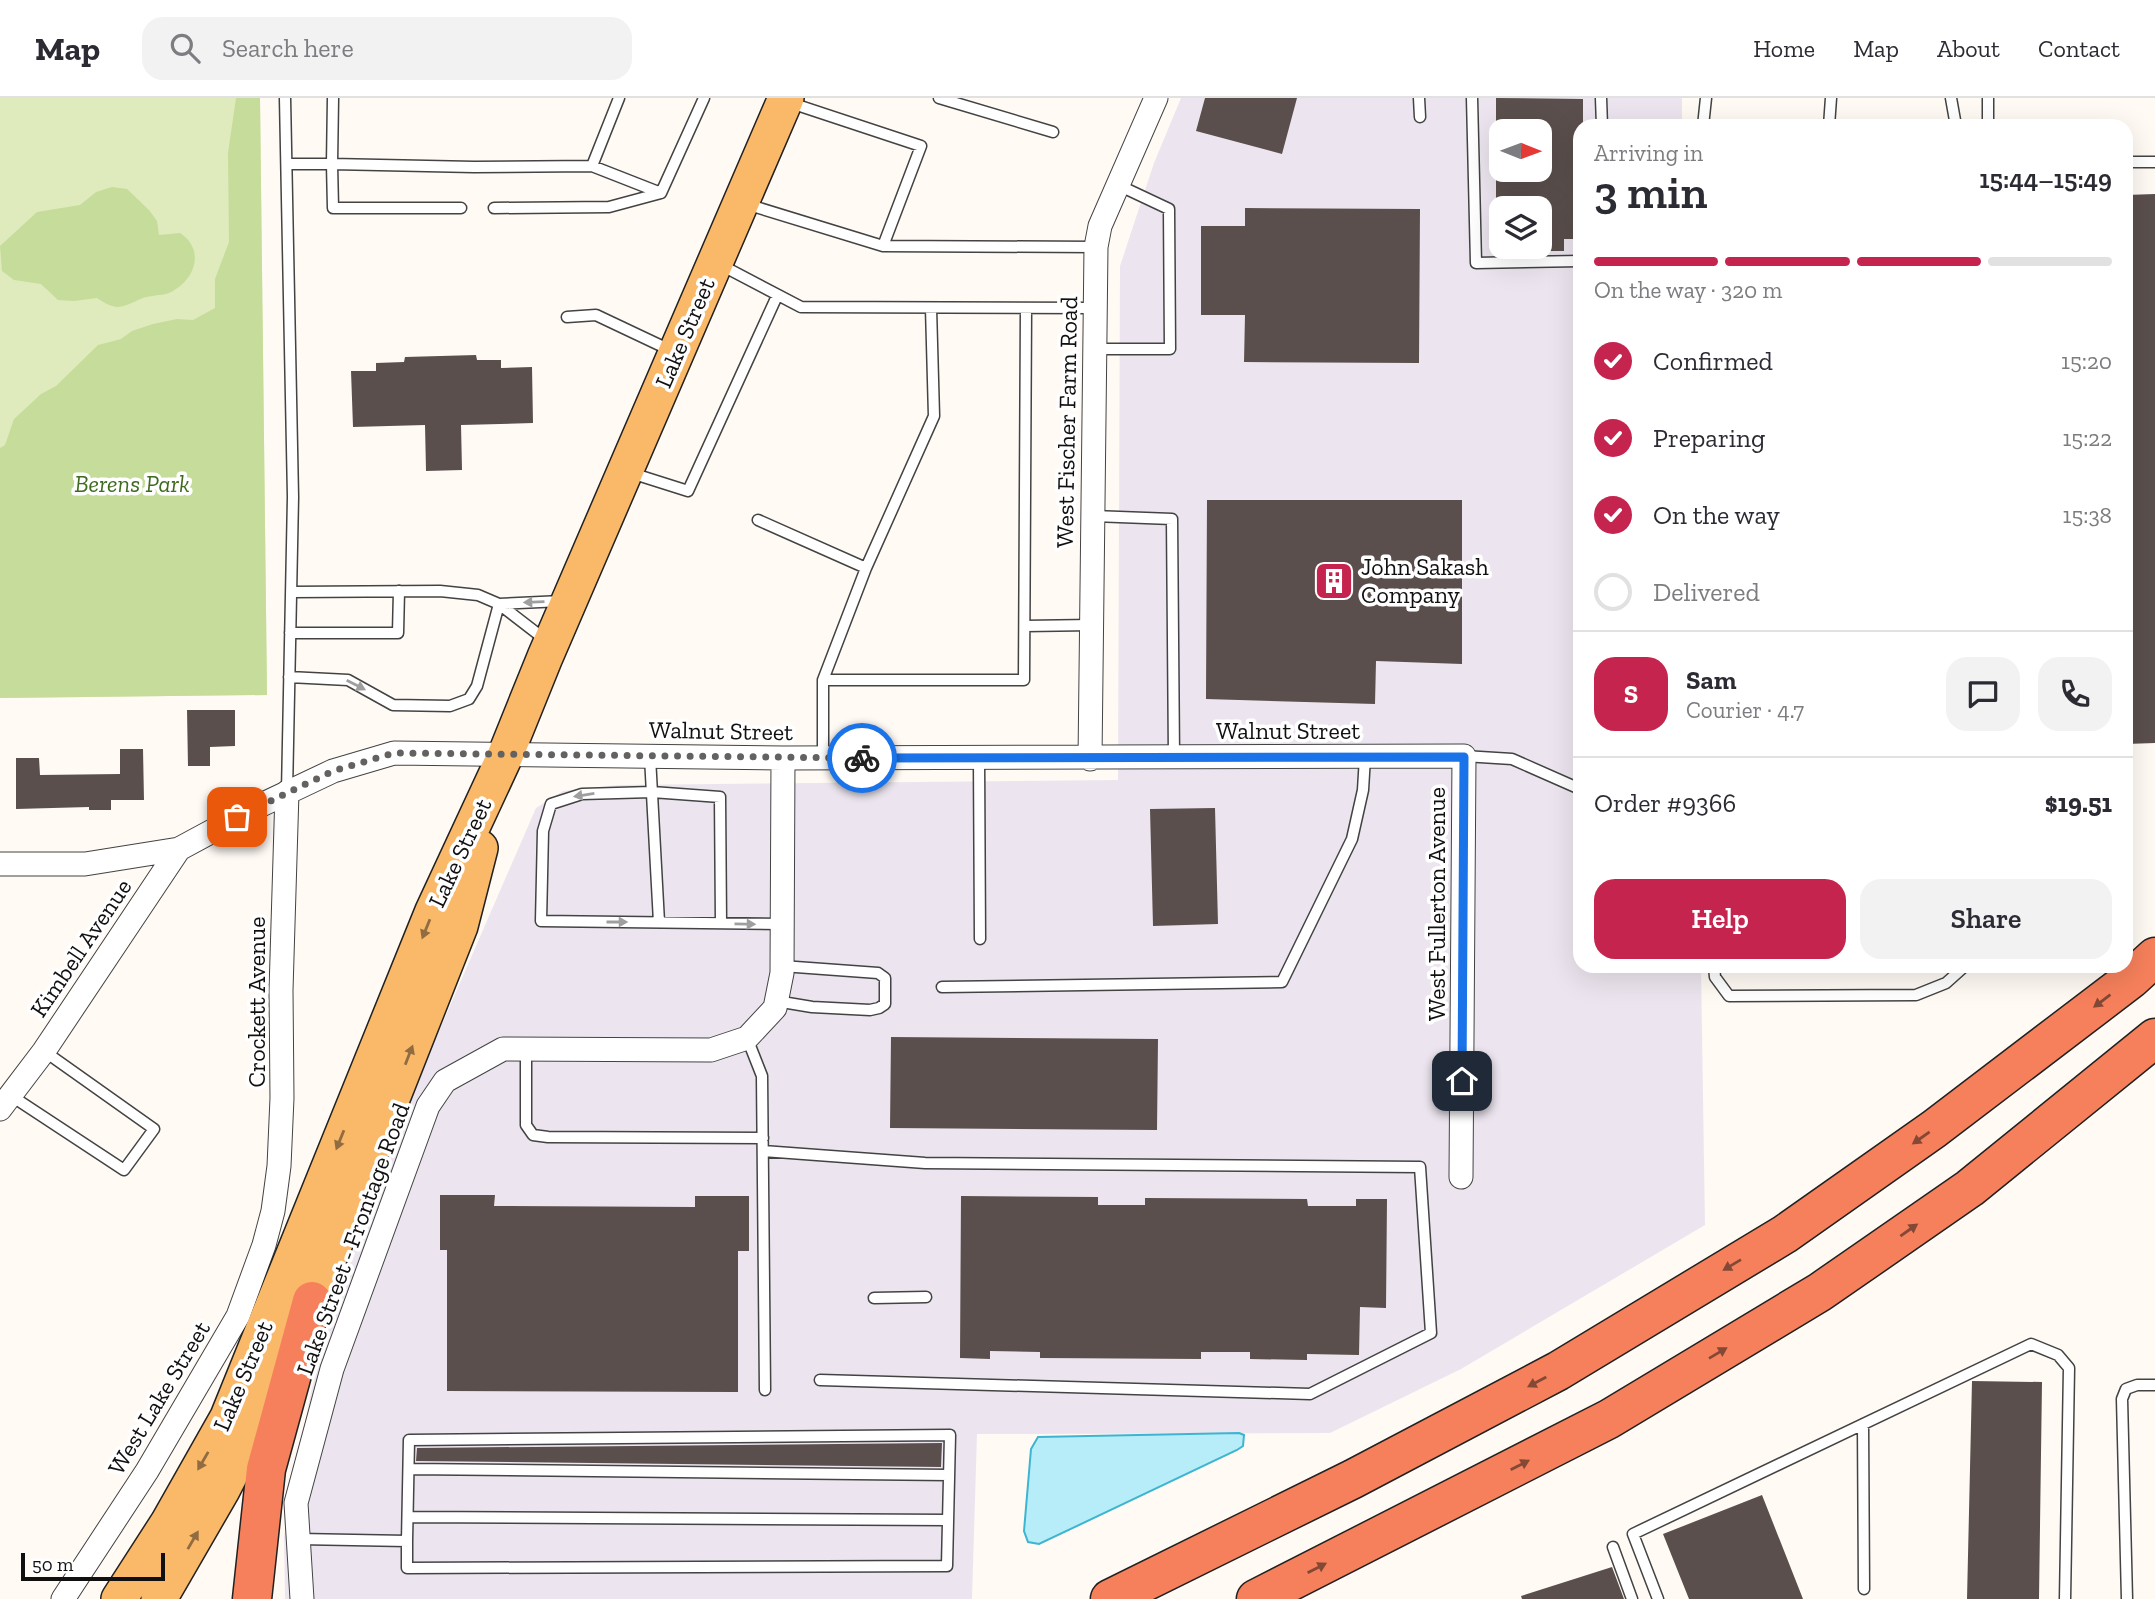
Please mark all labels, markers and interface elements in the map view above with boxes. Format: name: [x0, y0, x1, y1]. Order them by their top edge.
search box: [142, 17, 632, 80]
text: Map: [35, 29, 100, 68]
icon: search: [166, 29, 204, 67]
text: Search here: [222, 32, 354, 64]
text: Home: [1753, 34, 1815, 63]
text: Map: [1853, 34, 1899, 63]
text: About: [1937, 34, 2000, 63]
text: Contact: [2038, 34, 2120, 63]
north arrow: [1489, 119, 1552, 182]
map controls: [1489, 119, 1552, 259]
text: Arriving in: [1594, 139, 1703, 167]
text: 15:44–15:49: [1979, 163, 2112, 195]
text: 3 min: [1594, 165, 1707, 220]
button: layers: [1489, 196, 1552, 259]
street label: Lake Street: [648, 273, 721, 392]
text: On the way · 320 m: [1594, 276, 1782, 304]
street label: West Fischer Farm Road: [1050, 296, 1083, 548]
icon: check: [1594, 342, 1632, 380]
text: Confirmed: [1653, 345, 1773, 377]
text: 15:20: [2061, 347, 2112, 375]
icon: check: [1594, 419, 1632, 457]
text: Preparing: [1653, 422, 1765, 454]
text: 15:22: [2063, 424, 2112, 452]
park label: Berens Park: [74, 469, 190, 498]
icon: check: [1594, 496, 1632, 534]
text: On the way: [1653, 499, 1780, 531]
text: 15:38: [2063, 501, 2112, 529]
place label: John Sakash Company: [1361, 552, 1489, 609]
building icon: John Sakash Company: [1313, 560, 1355, 602]
text: Delivered: [1653, 576, 1760, 608]
one-way arrow: [523, 597, 545, 608]
button: chat: [1946, 657, 2020, 731]
button: phone: [2038, 657, 2112, 731]
text: Sam: [1686, 664, 1736, 696]
text: S: [1624, 678, 1638, 710]
one-way arrow: [346, 679, 366, 691]
text: Courier · 4.7: [1686, 696, 1804, 724]
street label: Walnut Street: [649, 715, 793, 746]
street label: Walnut Street: [1216, 716, 1360, 745]
courier: [827, 723, 897, 793]
icon: bike: [843, 739, 881, 777]
pin: [207, 787, 267, 847]
street label: West Fullerton Avenue: [1422, 787, 1451, 1021]
text: Order #9366: [1594, 787, 1736, 819]
text: $19.51: [2045, 787, 2112, 819]
one-way arrow: [573, 790, 595, 801]
street label: Lake Street: [422, 794, 497, 912]
icon: bag: [218, 798, 256, 836]
street label: Kimbell Avenue: [24, 873, 137, 1022]
button: Help: [1594, 879, 1846, 959]
button: Share: [1860, 879, 2112, 959]
one-way arrow: [606, 916, 628, 927]
street label: Crockett Avenue: [242, 917, 271, 1087]
one-way arrow: [420, 918, 431, 939]
one-way arrow: [734, 918, 756, 929]
one-way arrow: [2093, 993, 2111, 1007]
one-way arrow: [403, 1045, 414, 1066]
pin: [1432, 1051, 1492, 1111]
icon: home: [1443, 1062, 1481, 1100]
street label: Lake Street - Frontage Road: [290, 1099, 415, 1379]
one-way arrow: [334, 1129, 345, 1150]
one-way arrow: [1912, 1131, 1930, 1145]
one-way arrow: [1900, 1223, 1918, 1237]
one-way arrow: [1723, 1259, 1742, 1272]
street label: West Lake Street: [101, 1316, 216, 1480]
street label: Lake Street: [206, 1316, 279, 1435]
one-way arrow: [1708, 1347, 1728, 1360]
one-way arrow: [1527, 1376, 1547, 1388]
one-way arrow: [197, 1452, 209, 1471]
one-way arrow: [1510, 1460, 1530, 1471]
one-way arrow: [187, 1530, 199, 1550]
scale bar: [21, 1550, 164, 1582]
text: 50 m: [32, 1553, 73, 1576]
one-way arrow: [1307, 1563, 1327, 1574]

